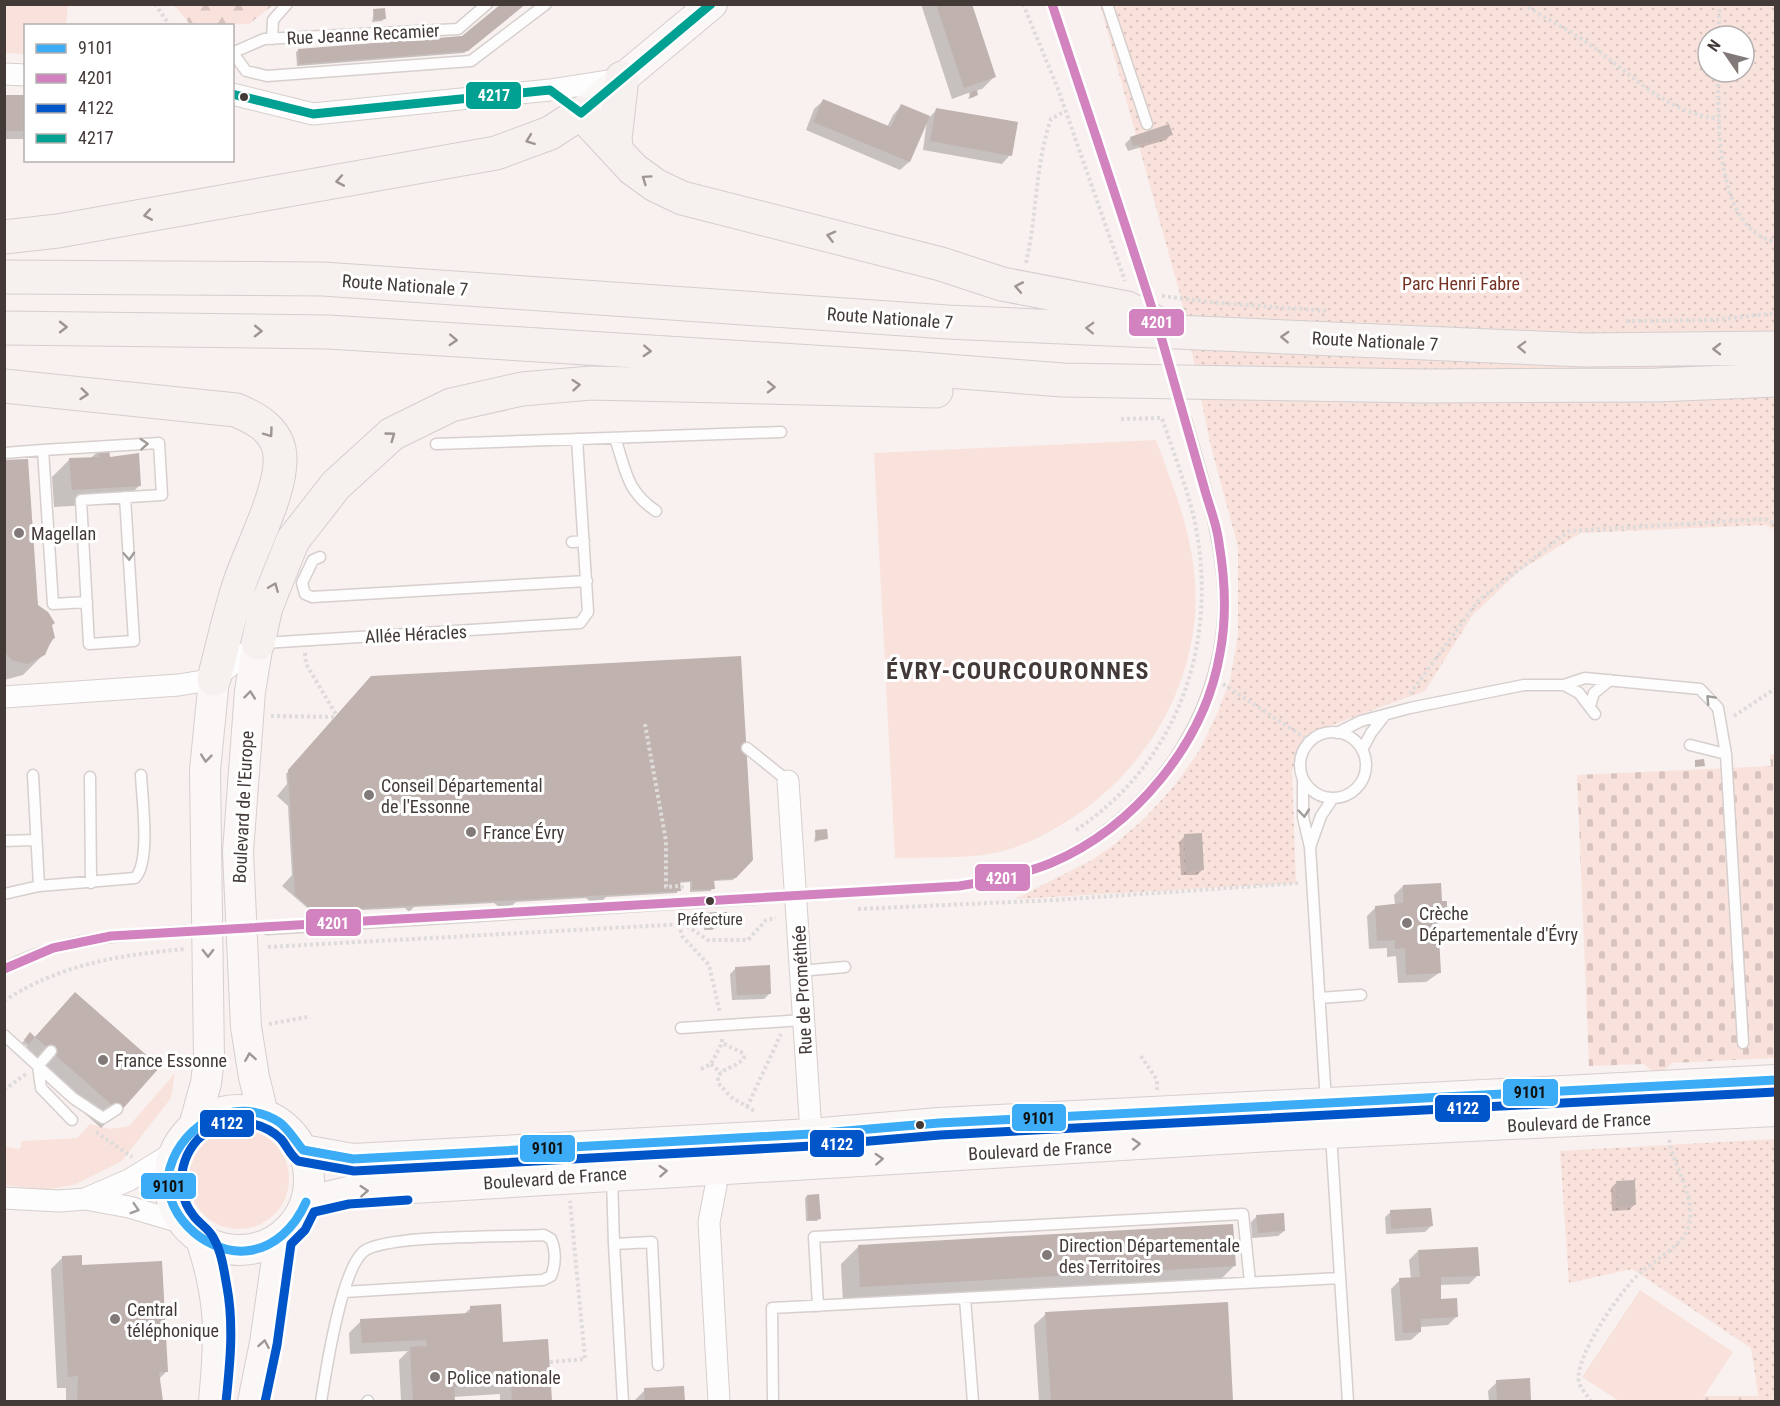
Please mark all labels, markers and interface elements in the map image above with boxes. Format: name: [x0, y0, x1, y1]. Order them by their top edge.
street label: Rue Jeanne Recamier: [286, 19, 441, 48]
legend: [24, 24, 234, 162]
north arrow: [1696, 24, 1756, 84]
text: N: [1704, 36, 1725, 55]
text: 9101: [78, 37, 114, 58]
text: 4201: [78, 67, 114, 88]
line badge: 4217: [465, 81, 522, 110]
text: 4217: [478, 86, 510, 105]
unlabelled marker: [238, 91, 250, 103]
text: 4122: [78, 97, 114, 118]
text: 4217: [78, 127, 114, 148]
one-way arrow: [525, 133, 536, 146]
one-way arrow: [335, 174, 345, 187]
one-way arrow: [642, 175, 653, 186]
one-way arrow: [143, 208, 153, 221]
one-way arrow: [827, 231, 837, 244]
street label: Route Nationale 7: [341, 270, 469, 300]
park label: Parc Henri Fabre: [1402, 273, 1520, 294]
one-way arrow: [1015, 281, 1025, 294]
street label: Route Nationale 7: [826, 303, 954, 333]
line badge: 4201: [1128, 308, 1185, 337]
text: 4201: [1141, 313, 1173, 332]
one-way arrow: [58, 321, 67, 333]
one-way arrow: [1086, 322, 1095, 335]
one-way arrow: [253, 325, 262, 337]
street label: Route Nationale 7: [1311, 327, 1439, 355]
one-way arrow: [1281, 330, 1290, 343]
one-way arrow: [448, 333, 457, 346]
one-way arrow: [1518, 341, 1527, 354]
one-way arrow: [1713, 343, 1722, 355]
one-way arrow: [643, 345, 652, 358]
one-way arrow: [572, 379, 581, 392]
one-way arrow: [767, 381, 776, 393]
one-way arrow: [79, 387, 88, 400]
one-way arrow: [262, 426, 273, 437]
one-way arrow: [384, 432, 395, 443]
one-way arrow: [139, 438, 148, 451]
place label: Magellan: [31, 523, 96, 544]
marker: Magellan: [12, 526, 26, 540]
one-way arrow: [122, 551, 135, 560]
one-way arrow: [267, 583, 279, 594]
street label: Allée Héracles: [364, 621, 468, 647]
district label: ÉVRY-COURCOURONNES: [886, 657, 1150, 685]
one-way arrow: [243, 690, 256, 699]
one-way arrow: [1706, 696, 1717, 706]
street label: Boulevard de l'Europe: [229, 730, 257, 884]
one-way arrow: [200, 754, 213, 763]
place label: Conseil Départemental de l'Essonne: [381, 775, 543, 817]
marker: Conseil Départemental de l'Essonne: [362, 788, 376, 802]
one-way arrow: [1297, 809, 1310, 818]
place label: France Évry: [483, 822, 565, 843]
marker: France Évry: [464, 825, 478, 839]
line badge: 4201: [974, 863, 1031, 892]
text: 4201: [986, 869, 1018, 888]
marker: Préfecture: [704, 895, 716, 907]
place label: Crèche Départementale d'Évry: [1419, 903, 1578, 945]
line badge: 4201: [305, 908, 362, 937]
place label: Préfecture: [677, 910, 743, 929]
text: 4201: [317, 914, 349, 933]
marker: Crèche Départementale d'Évry: [1400, 916, 1414, 930]
street label: Rue de Prométhée: [788, 925, 816, 1055]
one-way arrow: [201, 949, 214, 958]
place label: France Essonne: [115, 1050, 227, 1071]
one-way arrow: [244, 1052, 257, 1062]
marker: France Essonne: [96, 1053, 110, 1067]
line badge: 9101: [1502, 1078, 1559, 1107]
text: 9101: [1514, 1083, 1546, 1102]
line badge: 4122: [1434, 1094, 1491, 1123]
text: 4122: [1447, 1099, 1479, 1118]
line badge: 9101: [1011, 1103, 1067, 1132]
street label: Boulevard de France: [1507, 1108, 1651, 1136]
line badge: 4122: [199, 1109, 255, 1138]
text: 9101: [1023, 1109, 1055, 1128]
text: 4122: [211, 1114, 243, 1133]
unlabelled marker: [914, 1119, 926, 1131]
line badge: 4122: [809, 1129, 865, 1158]
line badge: 9101: [519, 1134, 576, 1163]
text: 4122: [821, 1135, 853, 1154]
street label: Boulevard de France: [968, 1136, 1112, 1164]
one-way arrow: [1132, 1138, 1141, 1151]
text: 9101: [532, 1139, 564, 1158]
one-way arrow: [874, 1152, 883, 1165]
street label: Boulevard de France: [483, 1163, 627, 1193]
one-way arrow: [659, 1165, 668, 1178]
line badge: 9101: [140, 1172, 197, 1200]
text: 9101: [153, 1177, 185, 1196]
one-way arrow: [359, 1184, 368, 1197]
one-way arrow: [129, 1202, 140, 1214]
place label: Direction Départementale des Territoires: [1059, 1235, 1240, 1277]
marker: Direction Départementale des Territoires: [1040, 1248, 1054, 1262]
place label: Central téléphonique: [127, 1299, 219, 1341]
marker: Central téléphonique: [108, 1312, 122, 1326]
one-way arrow: [257, 1340, 270, 1350]
place label: Police nationale: [447, 1367, 561, 1388]
marker: Police nationale: [428, 1370, 442, 1384]

